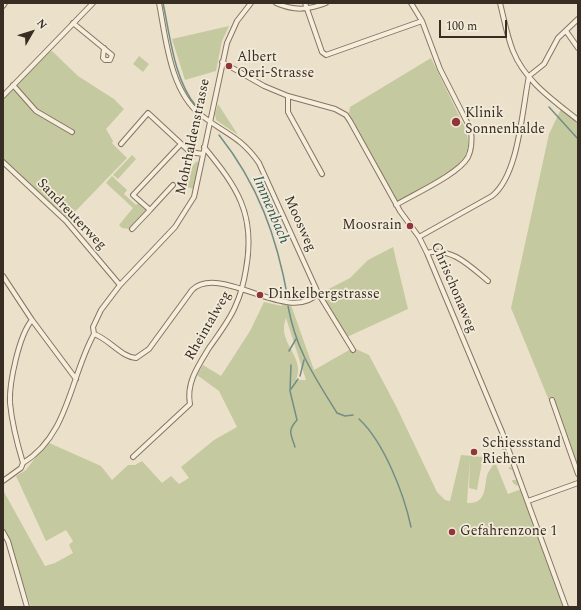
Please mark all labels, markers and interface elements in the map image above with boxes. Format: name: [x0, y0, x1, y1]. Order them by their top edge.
north arrow: [12, 12, 52, 52]
scale bar: [441, 12, 509, 38]
text: N: [32, 15, 51, 33]
text: 100 m: [446, 17, 477, 36]
place label: Albert Oeri-Strasse: [237, 50, 314, 82]
marker: Albert Oeri-Strasse: [224, 61, 234, 71]
street label: Mohrhaldenstrasse: [173, 77, 215, 197]
place label: Klinik Sonnenhalde: [465, 106, 545, 138]
marker: Klinik Sonnenhalde: [450, 116, 462, 128]
water label: Immenbach: [248, 173, 292, 247]
street label: Sandreuterweg: [33, 176, 109, 254]
street label: Moosweg: [279, 193, 319, 255]
place label: Moosrain: [342, 218, 402, 234]
marker: Moosrain: [405, 221, 415, 231]
street label: Chrischonaweg: [426, 240, 480, 336]
place label: Dinkelbergstrasse: [268, 287, 380, 303]
street label: Rheintalweg: [182, 288, 236, 364]
marker: Dinkelbergstrasse: [255, 290, 265, 300]
place label: Schiessstand Riehen: [482, 436, 561, 468]
marker: Schiessstand Riehen: [469, 447, 479, 457]
place label: Gefahrenzone 1: [460, 524, 557, 540]
marker: Gefahrenzone 1: [447, 527, 457, 537]

